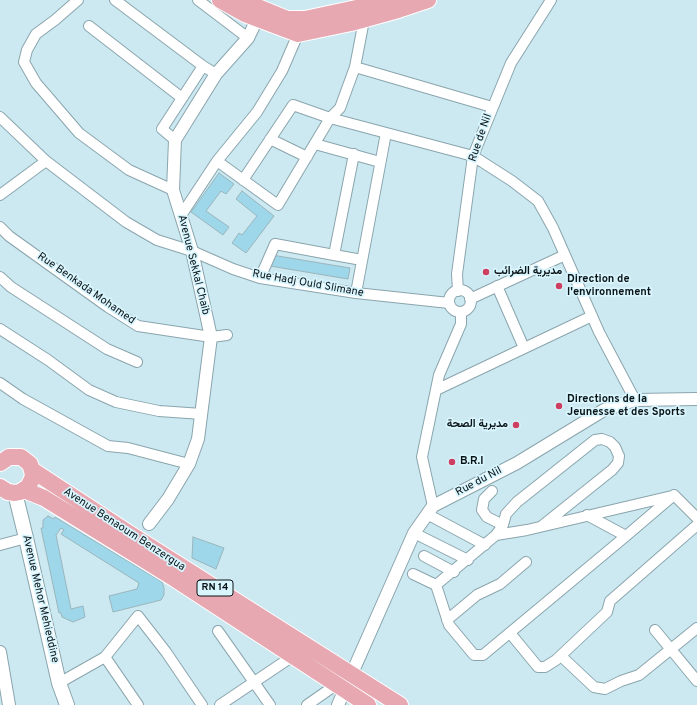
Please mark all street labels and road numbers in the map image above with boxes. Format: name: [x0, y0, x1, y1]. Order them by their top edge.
street label: Rue de Nil: [467, 112, 495, 164]
street label: Avenue Sekkal Chaib: [174, 214, 212, 316]
street label: Rue Benkada Mohamed: [35, 250, 137, 328]
street label: Rue Hadj Ould Slimane: [251, 268, 365, 300]
street label: Rue du Nil: [454, 464, 504, 500]
street label: Avenue Benaoum Benzergua: [61, 486, 187, 574]
street label: Avenue Mehor Mehieddine: [19, 534, 61, 664]
road number: RN 14: [197, 580, 233, 596]

